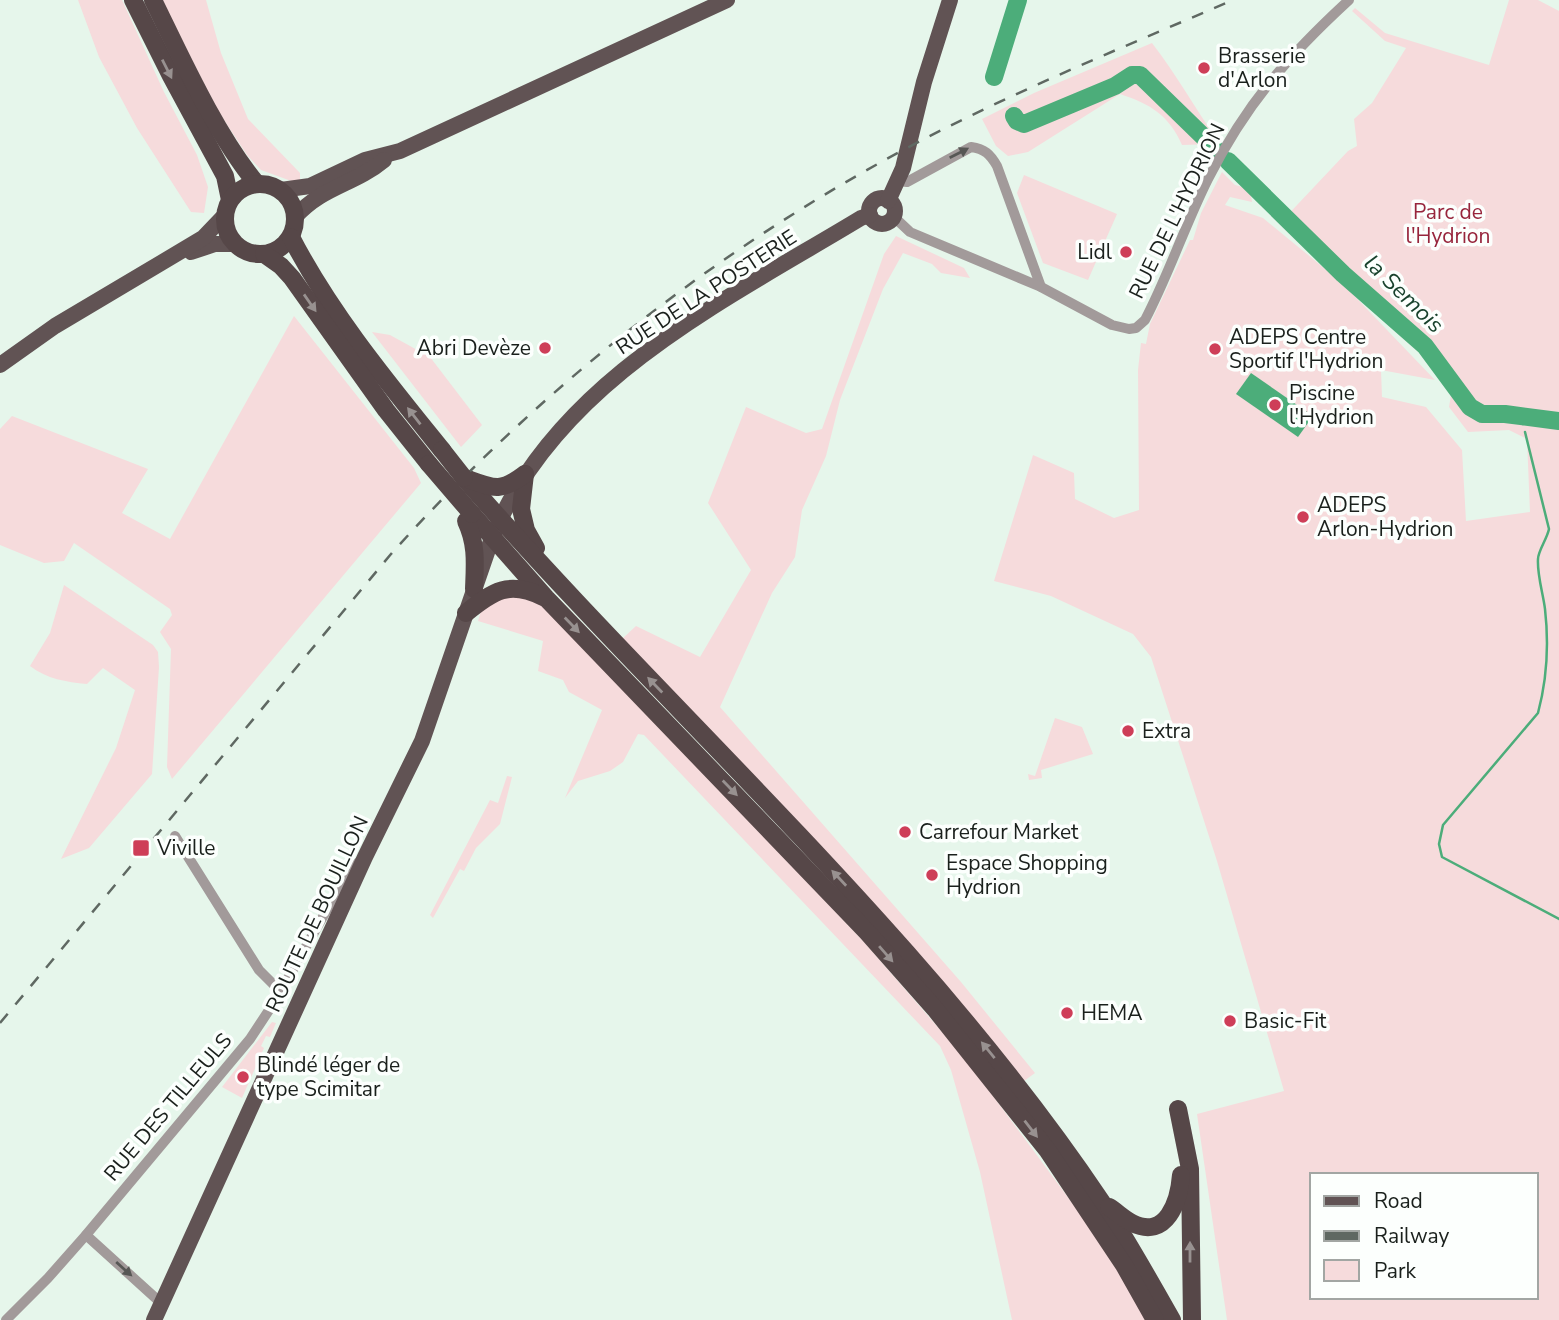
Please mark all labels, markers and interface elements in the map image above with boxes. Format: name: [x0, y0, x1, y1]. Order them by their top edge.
place label: Brasserie d'Arlon: [1218, 42, 1306, 94]
one-way arrow: [162, 59, 173, 79]
marker: Brasserie d'Arlon: [1196, 60, 1212, 76]
street label: RUE DE L'HYDRION: [1122, 119, 1232, 303]
one-way arrow: [949, 148, 969, 159]
park label: Parc de l'Hydrion: [1406, 198, 1490, 250]
street label: RUE DE LA POSTERIE: [610, 223, 802, 361]
place label: Lidl: [1077, 238, 1113, 266]
marker: Lidl: [1118, 244, 1134, 260]
water label: la Semois: [1357, 248, 1451, 340]
one-way arrow: [303, 294, 317, 312]
place label: ADEPS Centre Sportif l'Hydrion: [1229, 323, 1383, 375]
place label: Abri Devèze: [417, 334, 531, 362]
marker: Abri Devèze: [537, 340, 553, 356]
marker: ADEPS Centre Sportif l'Hydrion: [1207, 341, 1223, 357]
place label: Piscine l'Hydrion: [1289, 379, 1374, 431]
marker: Piscine l'Hydrion: [1267, 397, 1283, 413]
one-way arrow: [407, 407, 422, 424]
place label: ADEPS Arlon-Hydrion: [1317, 491, 1453, 543]
marker: ADEPS Arlon-Hydrion: [1295, 509, 1311, 525]
one-way arrow: [563, 616, 580, 633]
one-way arrow: [647, 677, 663, 694]
place label: Extra: [1142, 717, 1191, 745]
marker: Extra: [1120, 723, 1136, 739]
one-way arrow: [721, 780, 738, 797]
street label: ROUTE DE BOUILLON: [259, 811, 375, 1017]
place label: Carrefour Market: [919, 818, 1079, 846]
marker: Carrefour Market: [897, 824, 913, 840]
place label: Viville: [156, 834, 216, 862]
marker: Viville: [131, 838, 151, 858]
place label: Espace Shopping Hydrion: [946, 849, 1108, 901]
marker: Espace Shopping Hydrion: [924, 867, 940, 883]
one-way arrow: [831, 870, 847, 887]
one-way arrow: [878, 945, 893, 962]
place label: HEMA: [1081, 999, 1143, 1027]
marker: HEMA: [1059, 1005, 1075, 1021]
place label: Basic-Fit: [1244, 1007, 1327, 1035]
marker: Basic-Fit: [1222, 1013, 1238, 1029]
street label: RUE DES TILLEULS: [98, 1027, 238, 1187]
one-way arrow: [981, 1041, 996, 1058]
place label: Blindé léger de type Scimitar: [257, 1051, 400, 1103]
marker: Blindé léger de type Scimitar: [235, 1069, 251, 1085]
one-way arrow: [1023, 1120, 1037, 1138]
legend: [1310, 1173, 1538, 1299]
text: Road: [1374, 1187, 1423, 1215]
text: Railway: [1374, 1222, 1449, 1250]
one-way arrow: [1184, 1241, 1196, 1263]
text: Park: [1374, 1257, 1416, 1285]
one-way arrow: [115, 1261, 132, 1276]

